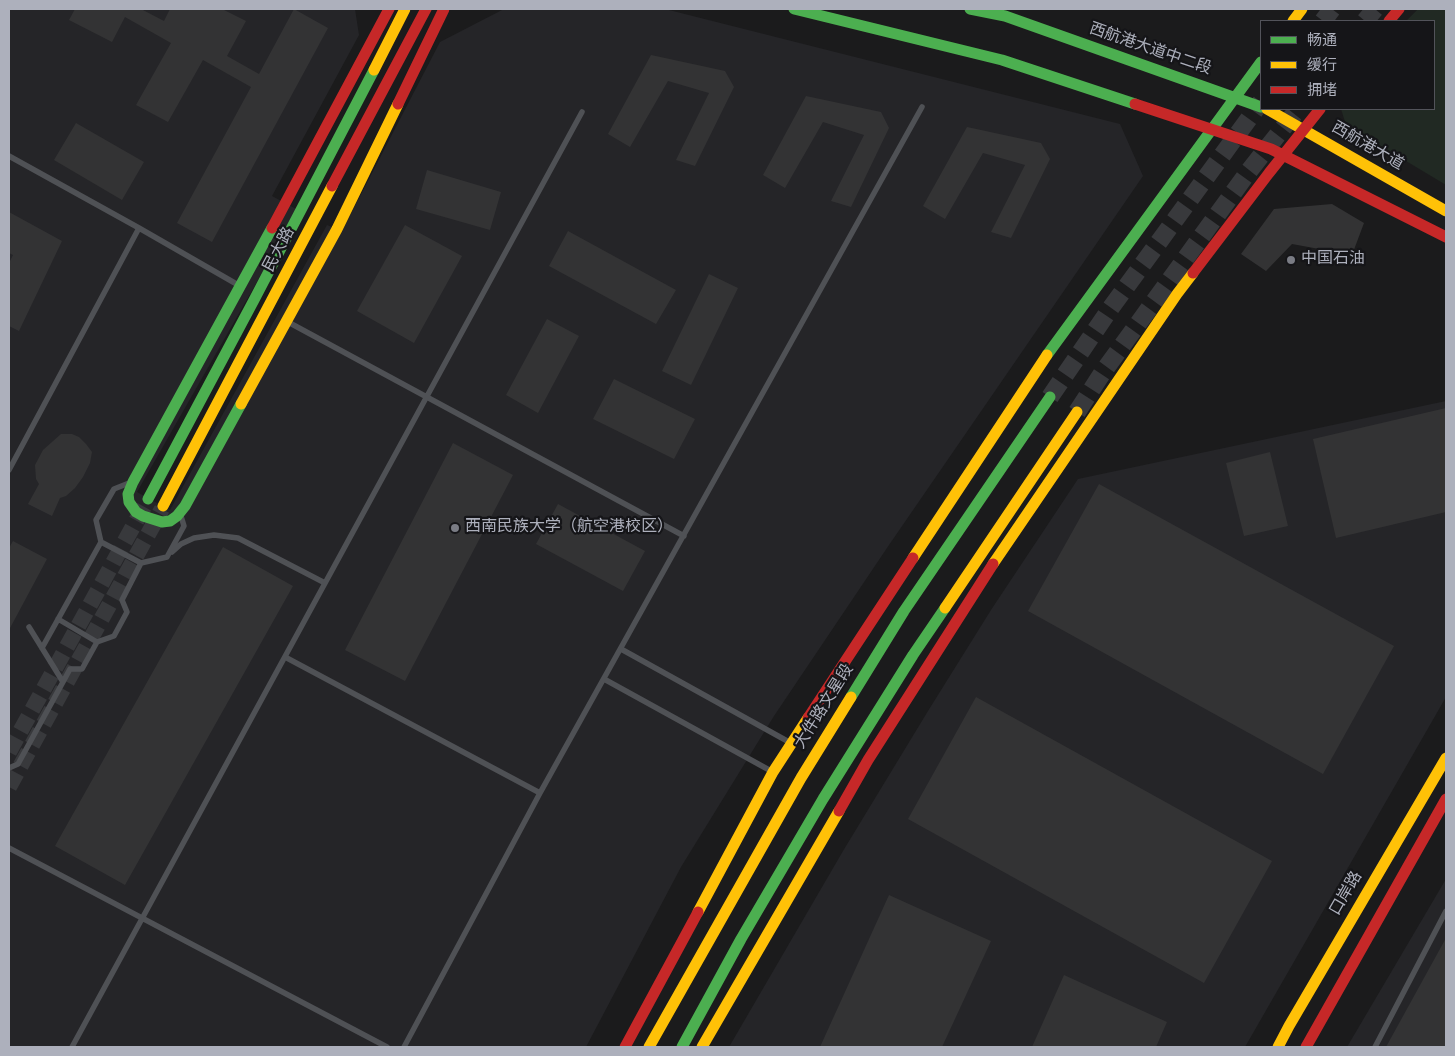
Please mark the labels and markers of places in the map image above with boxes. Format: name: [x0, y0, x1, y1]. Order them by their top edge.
place label: 中国石油: [1301, 250, 1365, 270]
marker: 中国石油: [1285, 254, 1297, 266]
place label: 西南民族大学（航空港校区）: [465, 518, 673, 538]
marker: 西南民族大学（航空港校区）: [449, 522, 461, 534]

